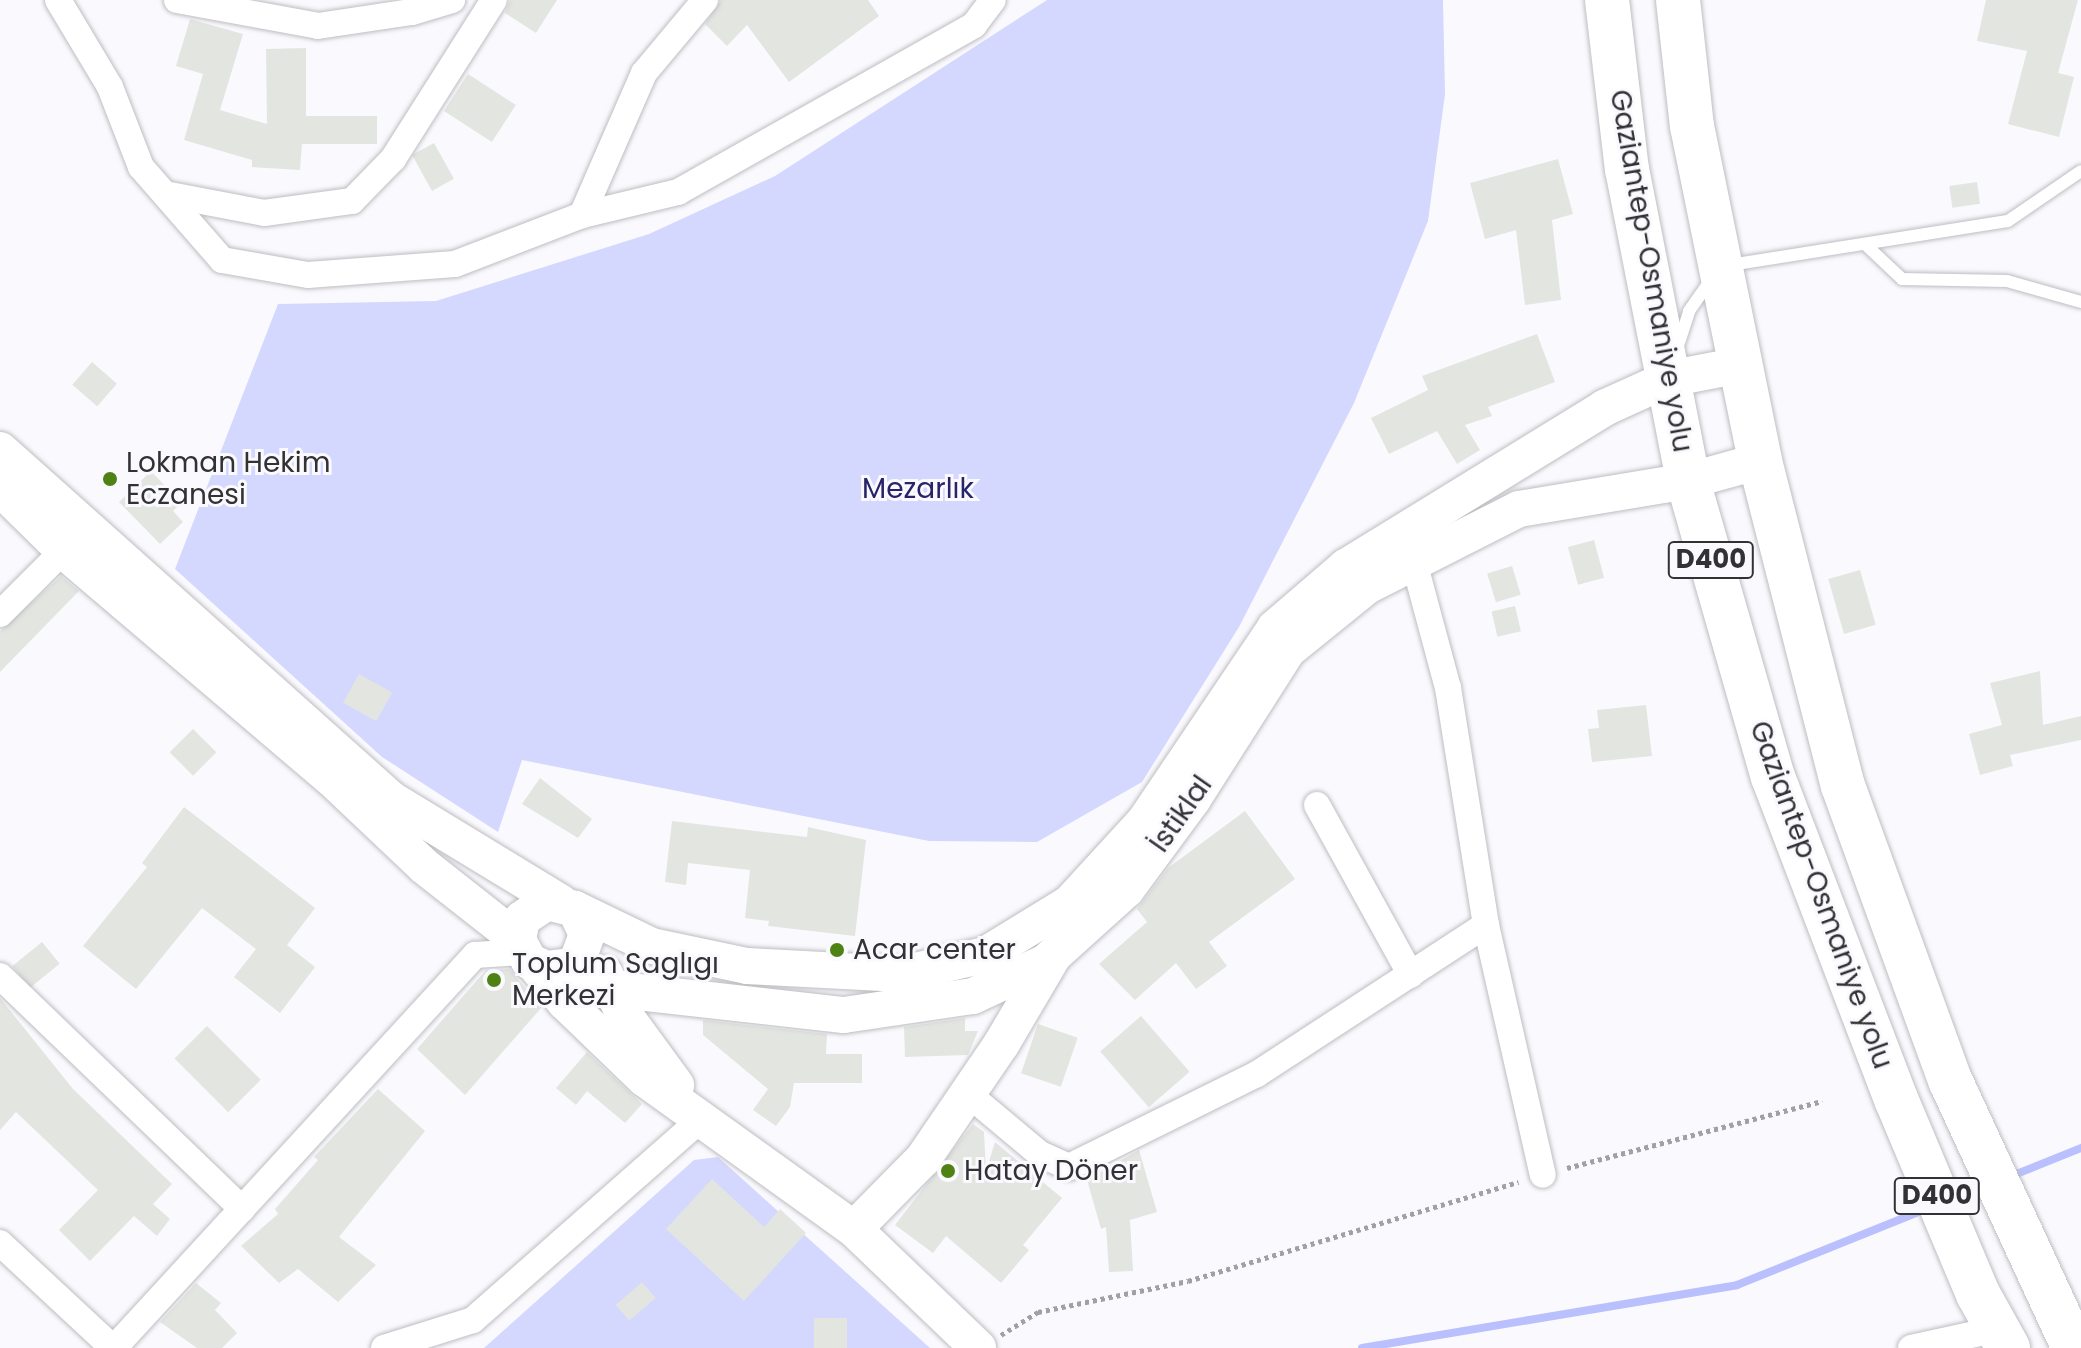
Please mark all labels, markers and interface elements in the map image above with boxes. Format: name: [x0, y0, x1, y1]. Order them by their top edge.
street label: Gaziantep-Osmaniye yolu: [1603, 87, 1699, 455]
place label: Lokman Hekim Eczanesi: [126, 446, 330, 512]
marker: Lokman Hekim Eczanesi: [101, 470, 119, 488]
park label: Mezarlık: [862, 472, 974, 506]
road number: D400: [1667, 538, 1755, 582]
street label: Gaziantep-Osmaniye yolu: [1742, 717, 1900, 1073]
street label: İstiklal: [1143, 769, 1219, 859]
place label: Acar center: [853, 933, 1016, 967]
marker: Acar center: [828, 941, 846, 959]
place label: Toplum Saglıgı Merkezi: [512, 947, 719, 1013]
marker: Toplum Saglıgı Merkezi: [483, 969, 505, 991]
place label: Hatay Döner: [964, 1154, 1138, 1188]
marker: Hatay Döner: [939, 1162, 957, 1180]
road number: D400: [1893, 1174, 1981, 1218]

